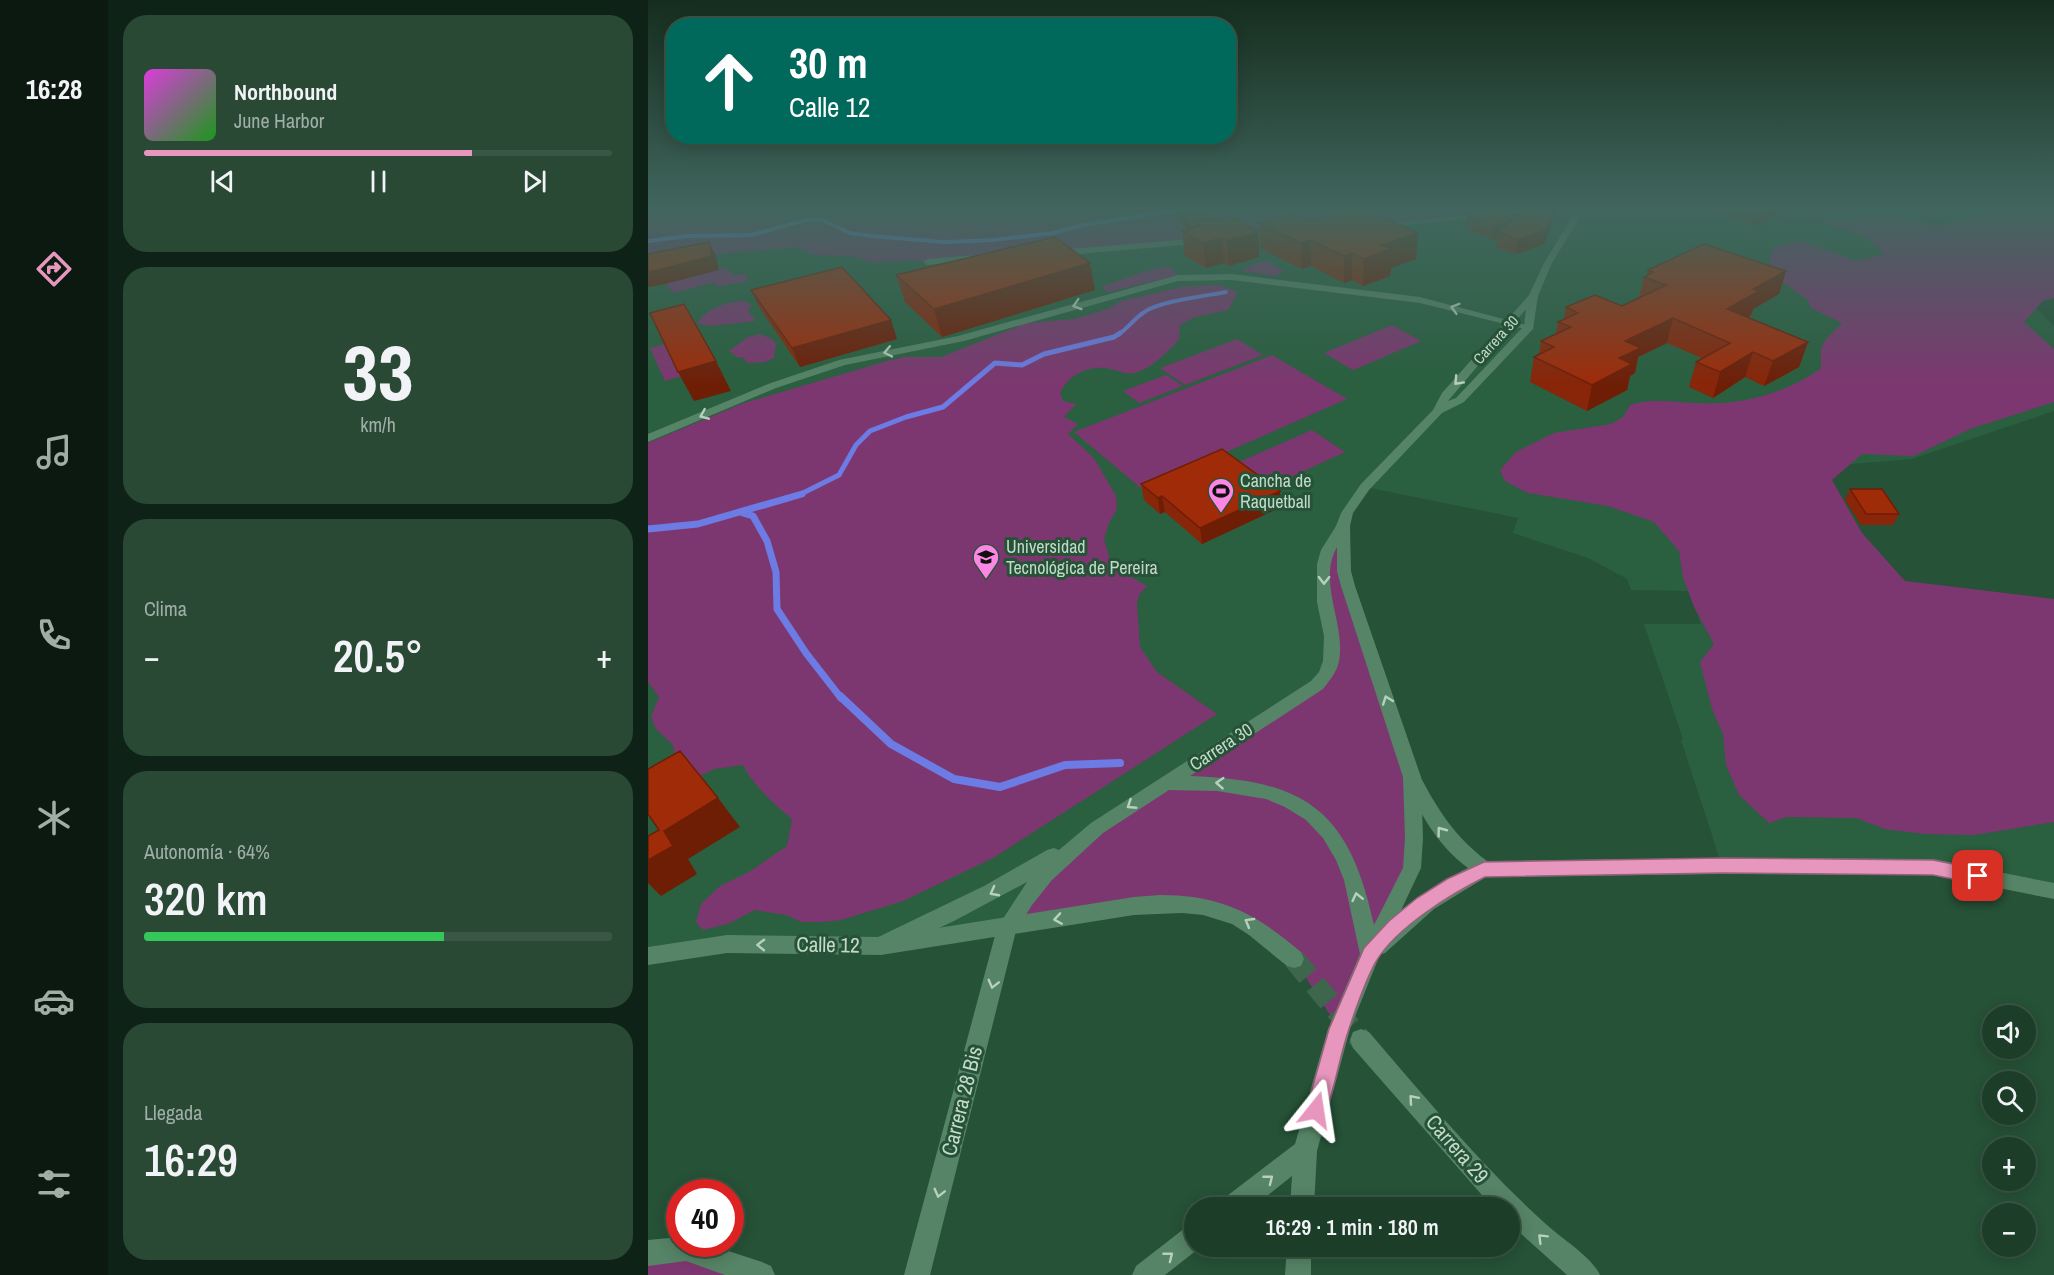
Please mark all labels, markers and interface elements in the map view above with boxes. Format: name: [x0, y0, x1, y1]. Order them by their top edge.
text: 30 m: [789, 35, 868, 91]
icon: ahead: [690, 42, 768, 120]
text: 16:28: [26, 71, 82, 107]
text: Northbound: [234, 77, 337, 107]
text: Calle 12: [789, 89, 870, 125]
text: June Harbor: [234, 107, 324, 134]
icon: previous: [206, 165, 239, 198]
icon: pause: [362, 165, 395, 198]
icon: next: [518, 165, 551, 198]
icon: directions: [33, 248, 75, 290]
one-way arrow: [1072, 298, 1083, 310]
one-way arrow: [1450, 303, 1461, 315]
street label: Carrera 30: [1468, 311, 1523, 369]
text: 33: [342, 319, 414, 424]
one-way arrow: [883, 345, 893, 358]
one-way arrow: [1454, 375, 1465, 385]
one-way arrow: [699, 408, 710, 420]
text: km/h: [360, 411, 396, 438]
icon: music: [33, 431, 75, 473]
place label: Cancha de Raquetball: [1240, 468, 1311, 514]
sports icon: Cancha de Raquetball: [1206, 476, 1236, 514]
place label: Universidad Tecnológica de Pereira: [1006, 534, 1158, 580]
school or university icon: Universidad Tecnológica de Pereira: [971, 542, 1001, 580]
one-way arrow: [1318, 575, 1330, 584]
text: Clima: [144, 595, 187, 622]
icon: phone: [33, 614, 75, 656]
text: 20.5°: [333, 625, 423, 686]
text: −: [144, 634, 160, 678]
text: +: [596, 634, 612, 678]
one-way arrow: [1381, 696, 1394, 706]
street label: Carrera 30: [1184, 717, 1257, 776]
one-way arrow: [1215, 777, 1224, 790]
icon: climate: [33, 797, 75, 839]
one-way arrow: [1127, 798, 1138, 809]
one-way arrow: [1437, 826, 1448, 837]
text: Autonomía · 64%: [144, 838, 270, 865]
pin: [1952, 850, 2003, 901]
icon: arrive: [1961, 859, 1994, 892]
text: 320 km: [144, 868, 268, 929]
one-way arrow: [989, 884, 1000, 896]
one-way arrow: [1351, 892, 1364, 902]
one-way arrow: [1053, 912, 1063, 925]
one-way arrow: [1244, 918, 1255, 930]
street label: Calle 12: [796, 929, 860, 960]
one-way arrow: [757, 938, 766, 951]
one-way arrow: [987, 979, 1000, 989]
icon: car: [33, 980, 75, 1022]
map controls: [1982, 1005, 2036, 1257]
button: sound: [1982, 1005, 2036, 1059]
street label: Carrera 28 Bis: [934, 1043, 989, 1159]
button: search: [1982, 1071, 2036, 1125]
position arrow: [1284, 1078, 1348, 1142]
one-way arrow: [1409, 1095, 1420, 1106]
text: Llegada: [144, 1099, 202, 1126]
street label: Carrera 29: [1419, 1108, 1495, 1189]
text: 16:29: [144, 1129, 238, 1190]
button: +: [1982, 1137, 2036, 1191]
icon: filters: [33, 1163, 75, 1205]
one-way arrow: [1262, 1175, 1273, 1186]
speed limit sign: 40: [666, 1179, 744, 1257]
one-way arrow: [933, 1188, 946, 1198]
button: −: [1982, 1203, 2036, 1257]
text: 16:29 · 1 min · 180 m: [1265, 1212, 1439, 1242]
one-way arrow: [1539, 1235, 1550, 1246]
one-way arrow: [1163, 1252, 1174, 1263]

